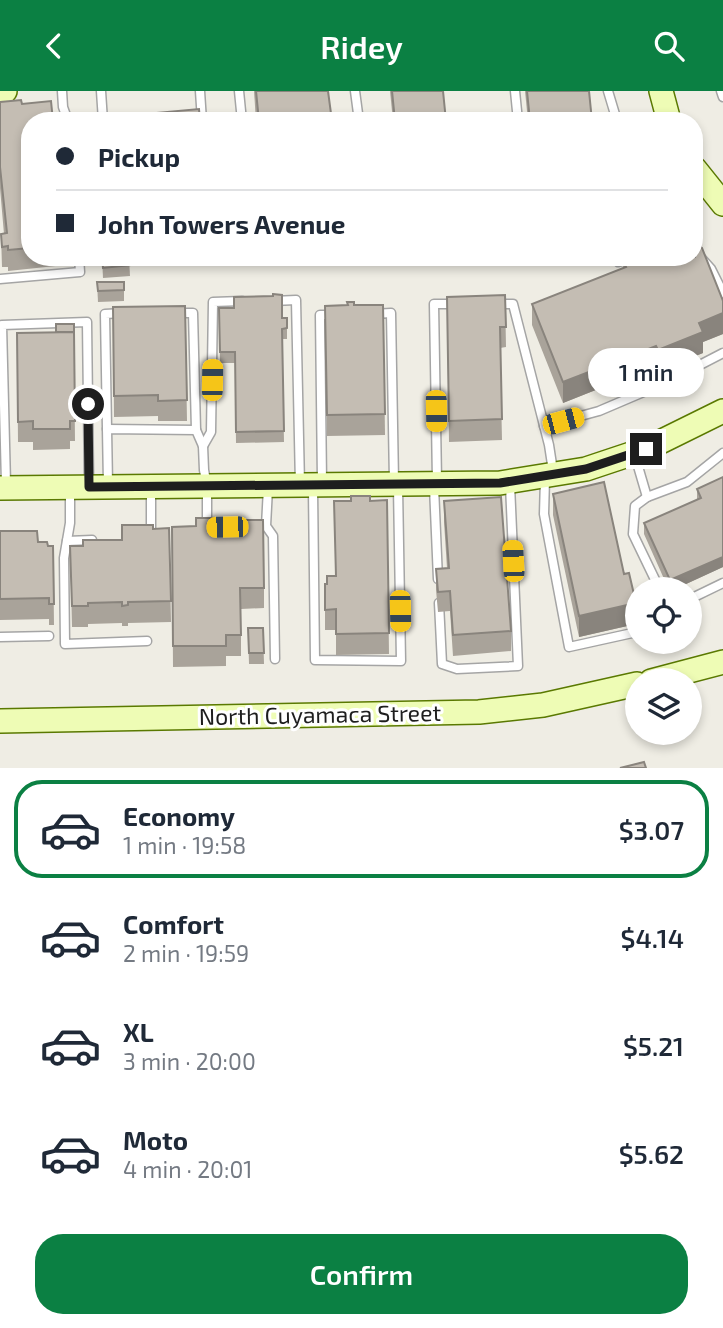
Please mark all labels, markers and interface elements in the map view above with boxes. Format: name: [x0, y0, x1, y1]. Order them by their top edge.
icon: back: [35, 27, 73, 65]
text: Ridey: [320, 27, 403, 65]
icon: search: [650, 27, 688, 65]
text: Pickup: [98, 141, 180, 172]
text: John Towers Avenue: [98, 208, 345, 239]
callout: 1 min: [588, 347, 704, 397]
text: 1 min: [619, 358, 673, 386]
car: [202, 359, 223, 401]
route start: [72, 388, 104, 420]
car: [426, 390, 447, 432]
car: [540, 405, 587, 437]
route end: [630, 433, 662, 465]
car: [206, 516, 249, 538]
car: [502, 539, 525, 583]
map controls: [625, 577, 702, 745]
button: locate: [625, 577, 702, 654]
car: [390, 590, 411, 632]
button: layers: [625, 668, 702, 745]
street label: North Cuyamaca Street: [199, 698, 442, 730]
icon: car: [39, 798, 102, 861]
text: Economy: [123, 800, 235, 831]
text: $3.07: [619, 814, 684, 845]
text: 1 min · 19:58: [123, 831, 246, 859]
icon: car: [39, 906, 102, 969]
text: Comfort: [123, 908, 224, 939]
text: $4.14: [621, 922, 684, 953]
text: 2 min · 19:59: [123, 939, 249, 967]
icon: car: [39, 1014, 102, 1077]
text: XL: [123, 1016, 154, 1047]
text: $5.21: [623, 1030, 684, 1061]
text: 3 min · 20:00: [123, 1047, 256, 1075]
icon: car: [39, 1122, 102, 1185]
text: Moto: [123, 1124, 188, 1155]
text: $5.62: [619, 1138, 684, 1169]
text: 4 min · 20:01: [123, 1155, 252, 1183]
button: Confirm: [35, 1234, 688, 1314]

